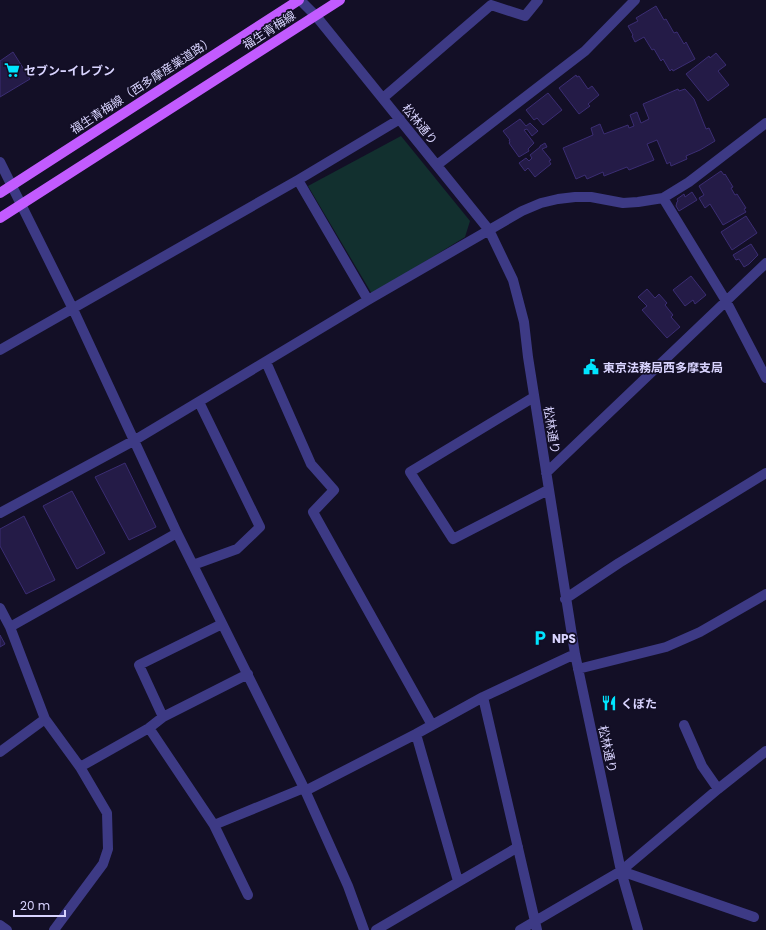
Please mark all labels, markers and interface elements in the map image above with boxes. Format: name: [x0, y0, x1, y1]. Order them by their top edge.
street label: 福生青梅線: [239, 7, 299, 53]
street label: 福生青梅線（西多摩産業道路）: [67, 32, 217, 138]
supermarket icon: セブン-イレブン: [3, 61, 21, 79]
place label: セブン-イレブン: [24, 62, 115, 79]
street label: 松林通り: [398, 100, 442, 148]
public building icon: 東京法務局西多摩支局: [582, 358, 600, 376]
place label: 東京法務局西多摩支局: [603, 359, 723, 376]
street label: 松林通り: [540, 405, 564, 455]
parking icon: NPS: [531, 629, 549, 647]
place label: NPS: [552, 630, 576, 647]
restaurant icon: くぼた: [600, 694, 618, 712]
place label: くぼた: [621, 695, 657, 712]
street label: 松林通り: [595, 724, 621, 774]
scale bar: [14, 892, 65, 918]
text: 20 m: [20, 897, 50, 914]

